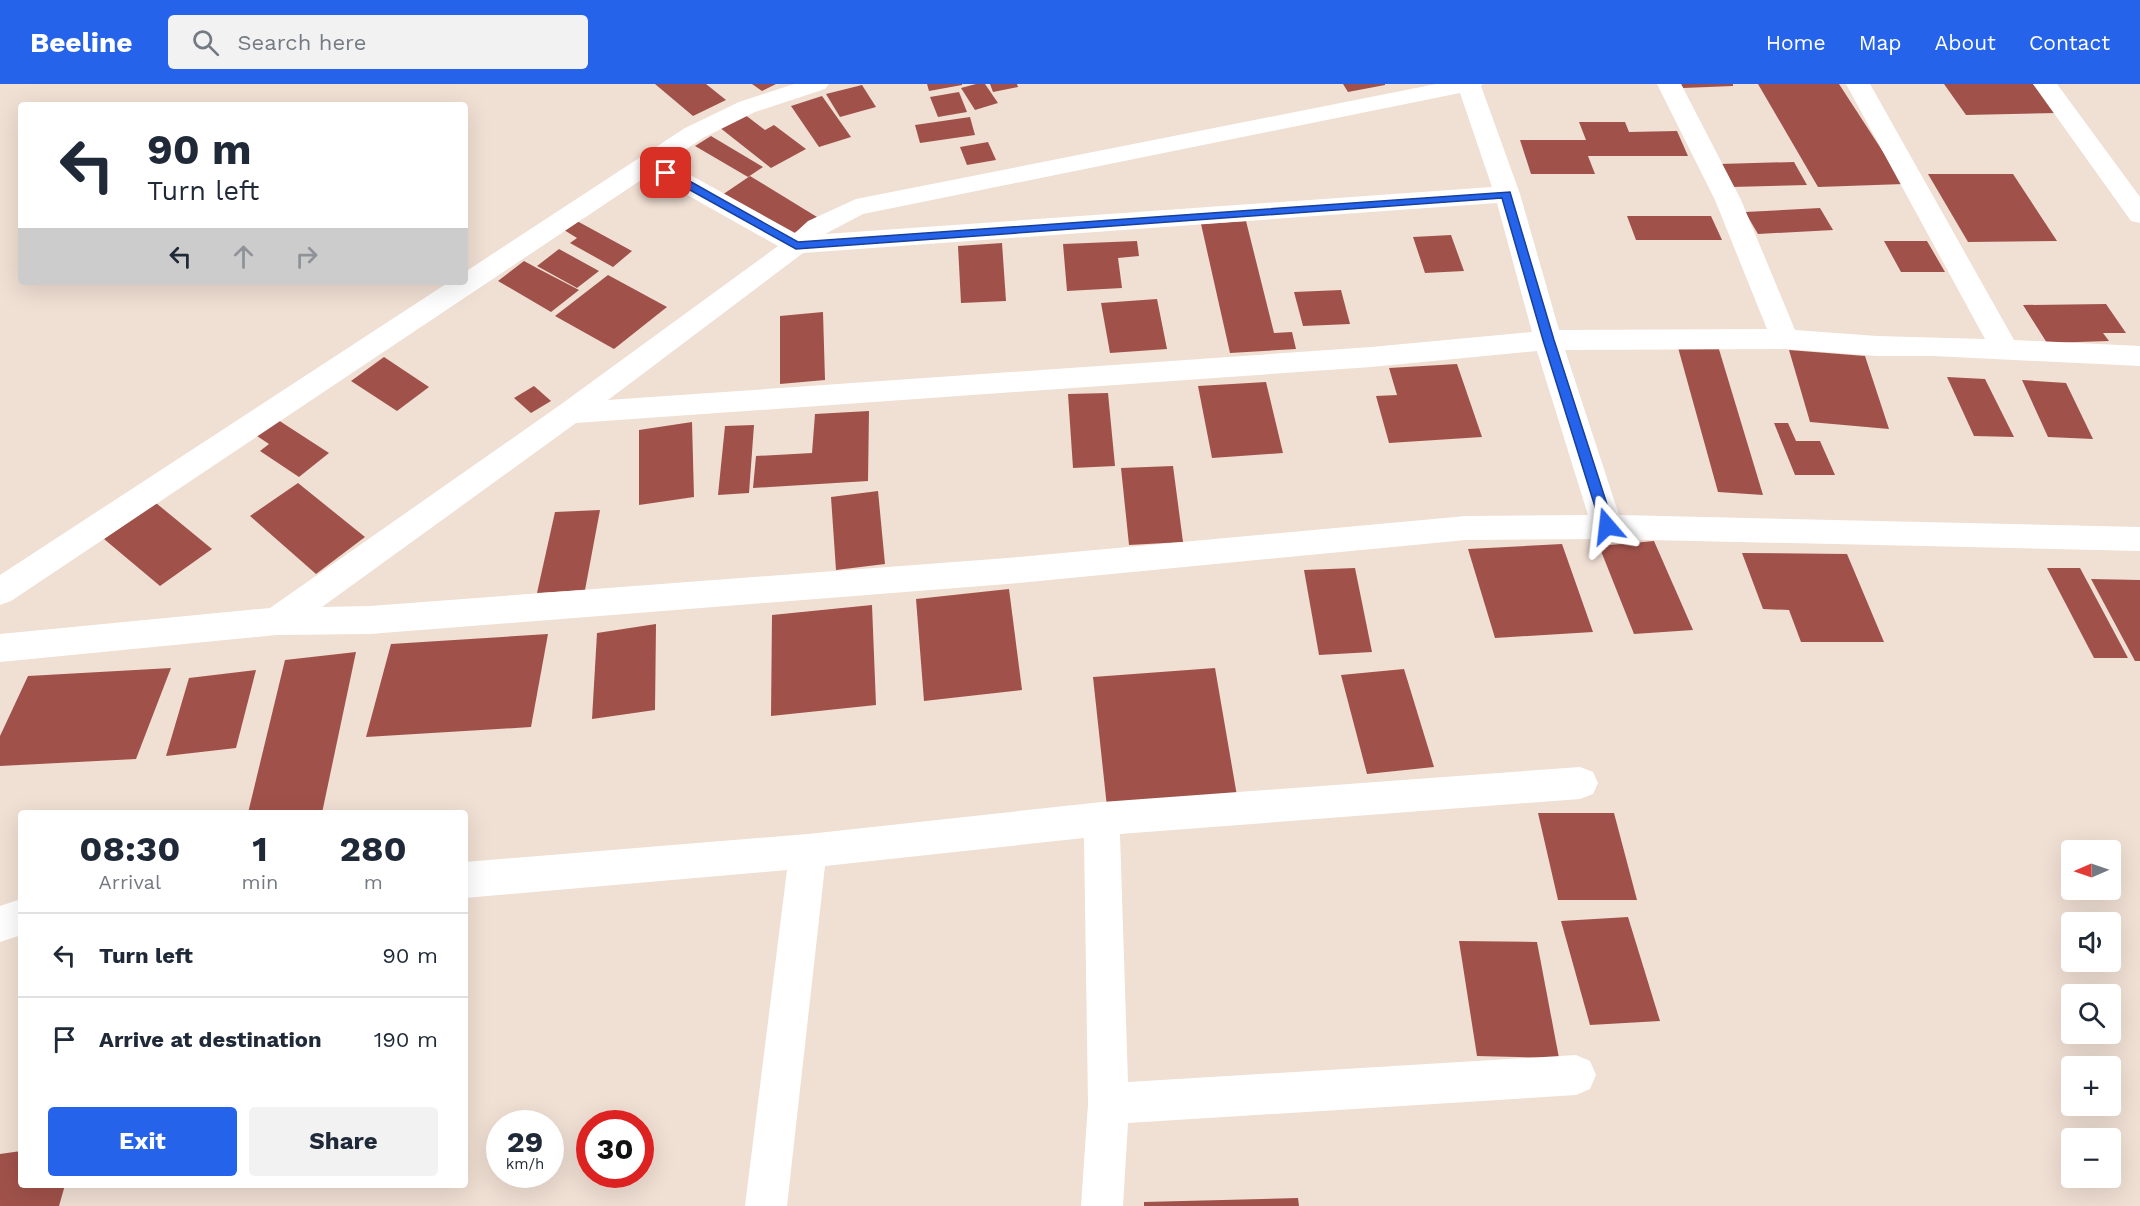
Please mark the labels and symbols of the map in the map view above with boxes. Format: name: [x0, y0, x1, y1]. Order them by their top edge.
pin: [640, 147, 691, 198]
position arrow: [1575, 494, 1639, 558]
north arrow: [2061, 840, 2121, 900]
speed limit sign: 30: [576, 1110, 654, 1188]

